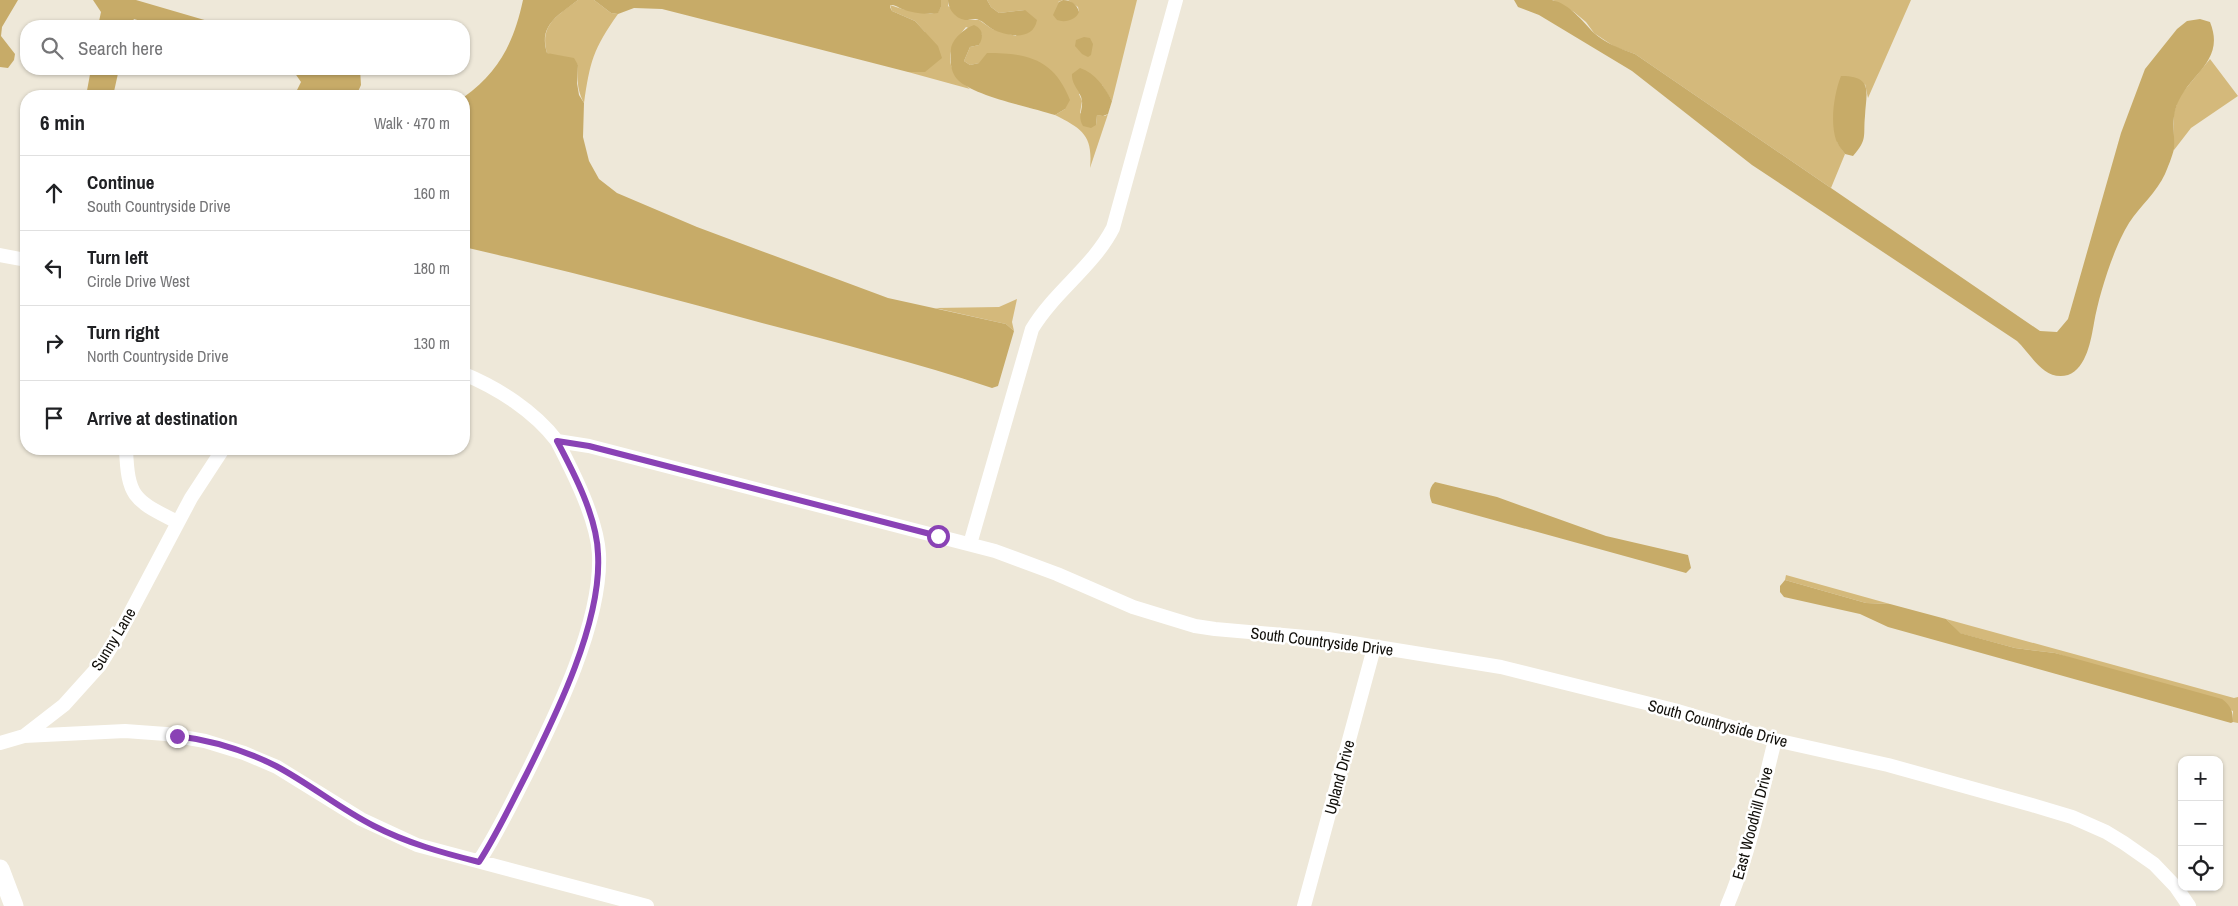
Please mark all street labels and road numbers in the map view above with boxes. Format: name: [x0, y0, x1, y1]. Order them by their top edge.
street label: Sunny Lane: [86, 603, 140, 675]
street label: South Countryside Drive: [1249, 621, 1395, 661]
street label: South Countryside Drive: [1646, 694, 1790, 752]
street label: Upland Drive: [1318, 737, 1360, 817]
street label: East Woodhill Drive: [1726, 764, 1778, 882]

